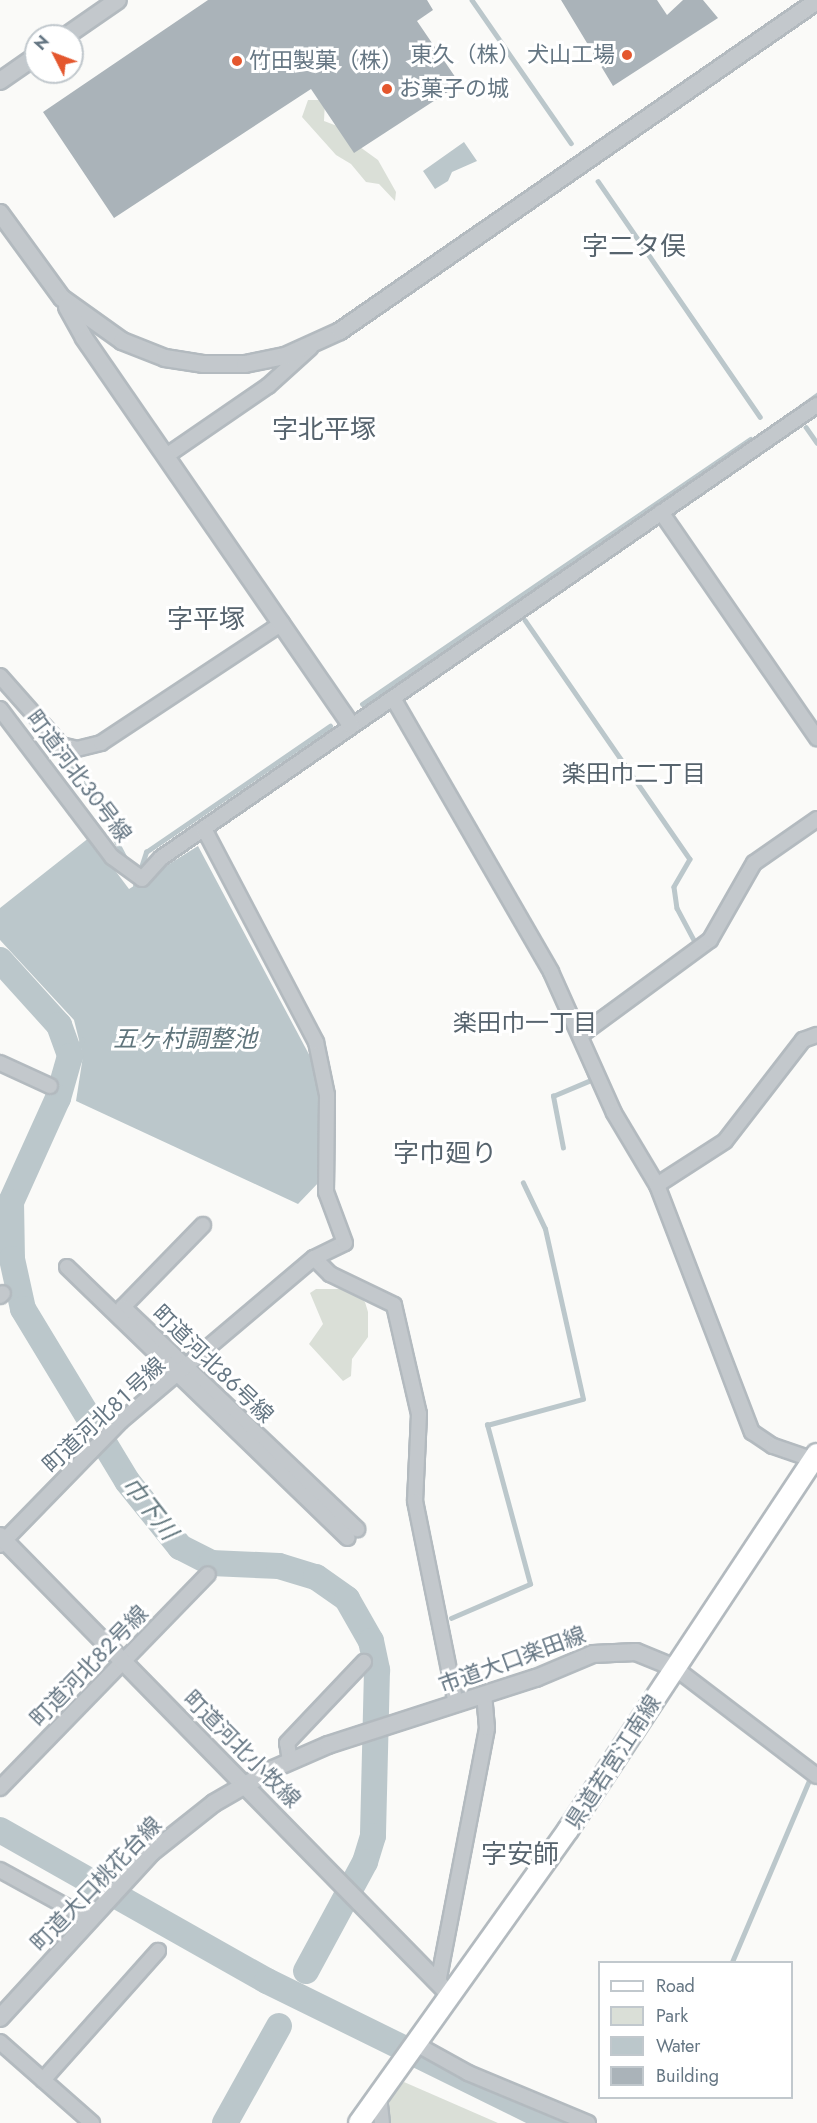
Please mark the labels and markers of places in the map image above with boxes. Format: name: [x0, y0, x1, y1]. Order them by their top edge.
place label: 東久（株） 犬山工場: [410, 42, 615, 68]
place label: 竹田製菓（株）: [249, 48, 403, 74]
marker: 東久（株） 犬山工場: [620, 48, 634, 62]
marker: 竹田製菓（株）: [230, 54, 244, 68]
place label: お菓子の城: [399, 76, 509, 102]
marker: お菓子の城: [380, 82, 394, 96]

